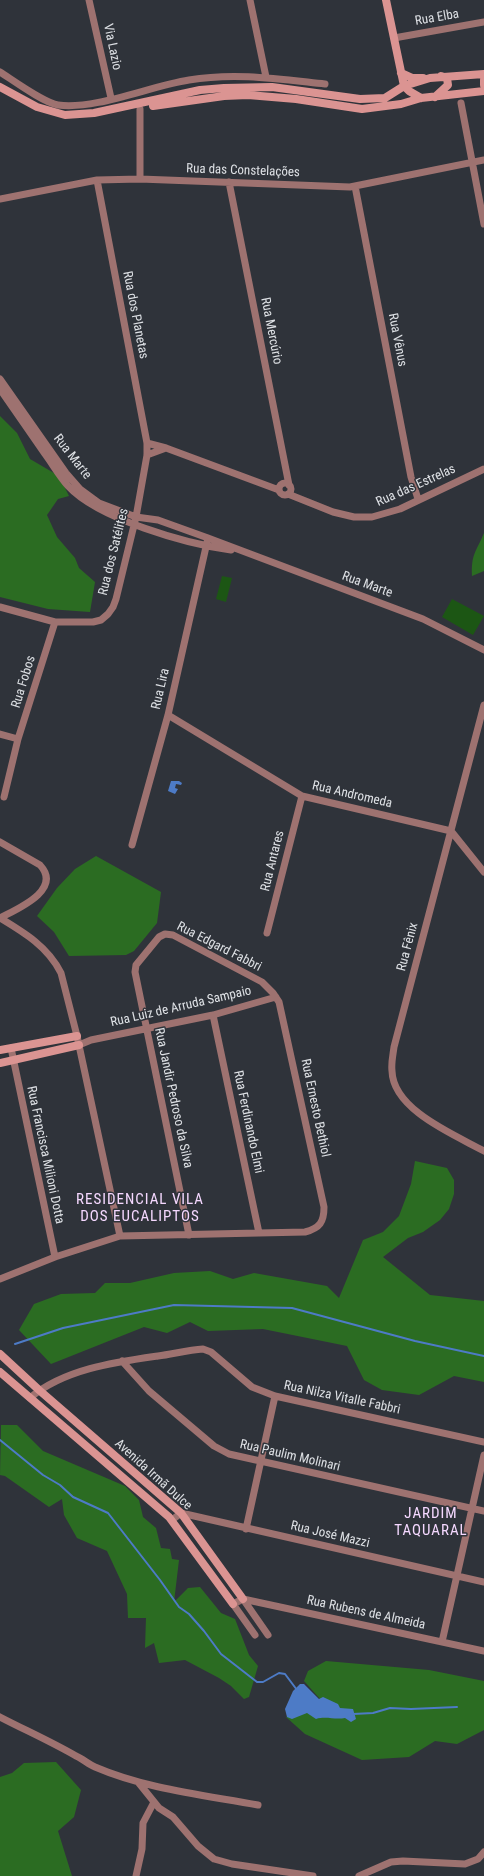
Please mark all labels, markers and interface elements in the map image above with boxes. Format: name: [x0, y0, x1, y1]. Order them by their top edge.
street label: Rua Elba: [414, 6, 460, 30]
street label: Via Lazio: [99, 22, 125, 72]
street label: Rua das Constelações: [186, 161, 300, 181]
street label: Rua dos Planetas: [119, 270, 151, 360]
street label: Rua Mercúrio: [257, 296, 285, 366]
street label: Rua Vênus: [384, 312, 410, 368]
street label: Rua Marte: [50, 431, 94, 483]
street label: Rua das Estrelas: [374, 462, 458, 510]
street label: Rua dos Satélites: [96, 507, 132, 597]
street label: Rua Marte: [340, 569, 394, 601]
street label: Rua Fobos: [9, 654, 39, 710]
street label: Rua Lira: [149, 667, 173, 711]
street label: Rua Andromeda: [311, 778, 393, 812]
street label: Rua Antares: [258, 829, 288, 893]
street label: Rua Edgard Fabbri: [174, 919, 264, 975]
street label: Rua Fênix: [394, 921, 422, 973]
street label: Rua Luiz de Arruda Sampaio: [109, 983, 253, 1031]
street label: Rua Jandir Pedroso da Silva: [150, 1026, 196, 1170]
street label: Rua Ernesto Bethiol: [297, 1057, 333, 1159]
street label: Rua Ferdinando Elmi: [229, 1069, 267, 1175]
street label: Rua Francisca Milioni Dotta: [23, 1085, 67, 1225]
district label: RESIDENCIAL VILA DOS EUCALIPTOS: [76, 1191, 204, 1226]
street label: Rua Nilza Vitalle Fabbri: [282, 1378, 402, 1418]
street label: Avenida Irmã Dulce: [111, 1436, 195, 1514]
street label: Rua Paulim Molinari: [238, 1437, 342, 1475]
district label: JARDIM TAQUARAL: [394, 1505, 468, 1540]
street label: Rua José Mazzi: [289, 1518, 371, 1552]
street label: Rua Rubens de Almeida: [305, 1593, 427, 1633]

